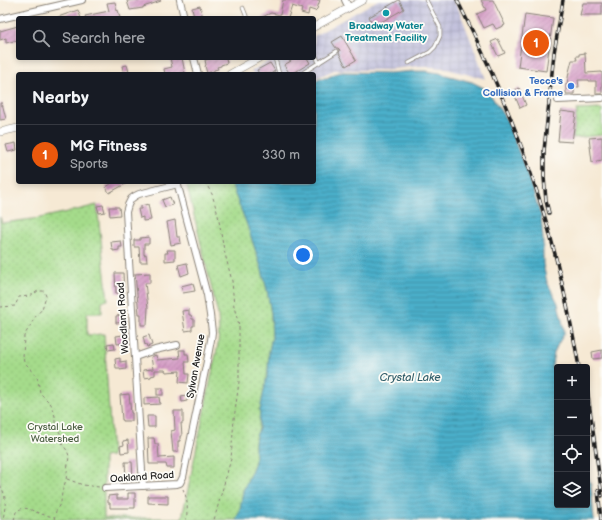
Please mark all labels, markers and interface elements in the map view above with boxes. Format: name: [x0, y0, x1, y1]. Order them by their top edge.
marker: Broadway Water Treatment Facility: [381, 8, 391, 18]
search box: [16, 16, 316, 60]
place label: Broadway Water Treatment Facility: [345, 20, 427, 44]
icon: search: [30, 27, 52, 49]
pin: 1: [523, 28, 549, 58]
text: Search here: [62, 29, 145, 48]
place label: Tecce's Collision & Frame: [483, 75, 563, 99]
marker: Tecce's Collision & Frame: [566, 81, 576, 91]
text: Nearby: [32, 88, 89, 108]
text: MG Fitness: [70, 137, 147, 156]
text: 1: [42, 147, 48, 163]
text: 330 m: [262, 147, 300, 163]
text: Sports: [70, 156, 108, 172]
your location: [293, 245, 313, 265]
street label: Woodland Road: [114, 281, 131, 354]
street label: Sylvan Avenue: [184, 333, 208, 399]
map controls: [554, 364, 590, 508]
button: +: [554, 364, 590, 400]
water label: Crystal Lake: [379, 371, 441, 384]
button: −: [554, 400, 590, 436]
park label: Crystal Lake Watershed: [27, 421, 83, 445]
button: locate: [554, 436, 590, 472]
street label: Oakland Road: [110, 469, 175, 485]
button: layers: [554, 472, 590, 508]

